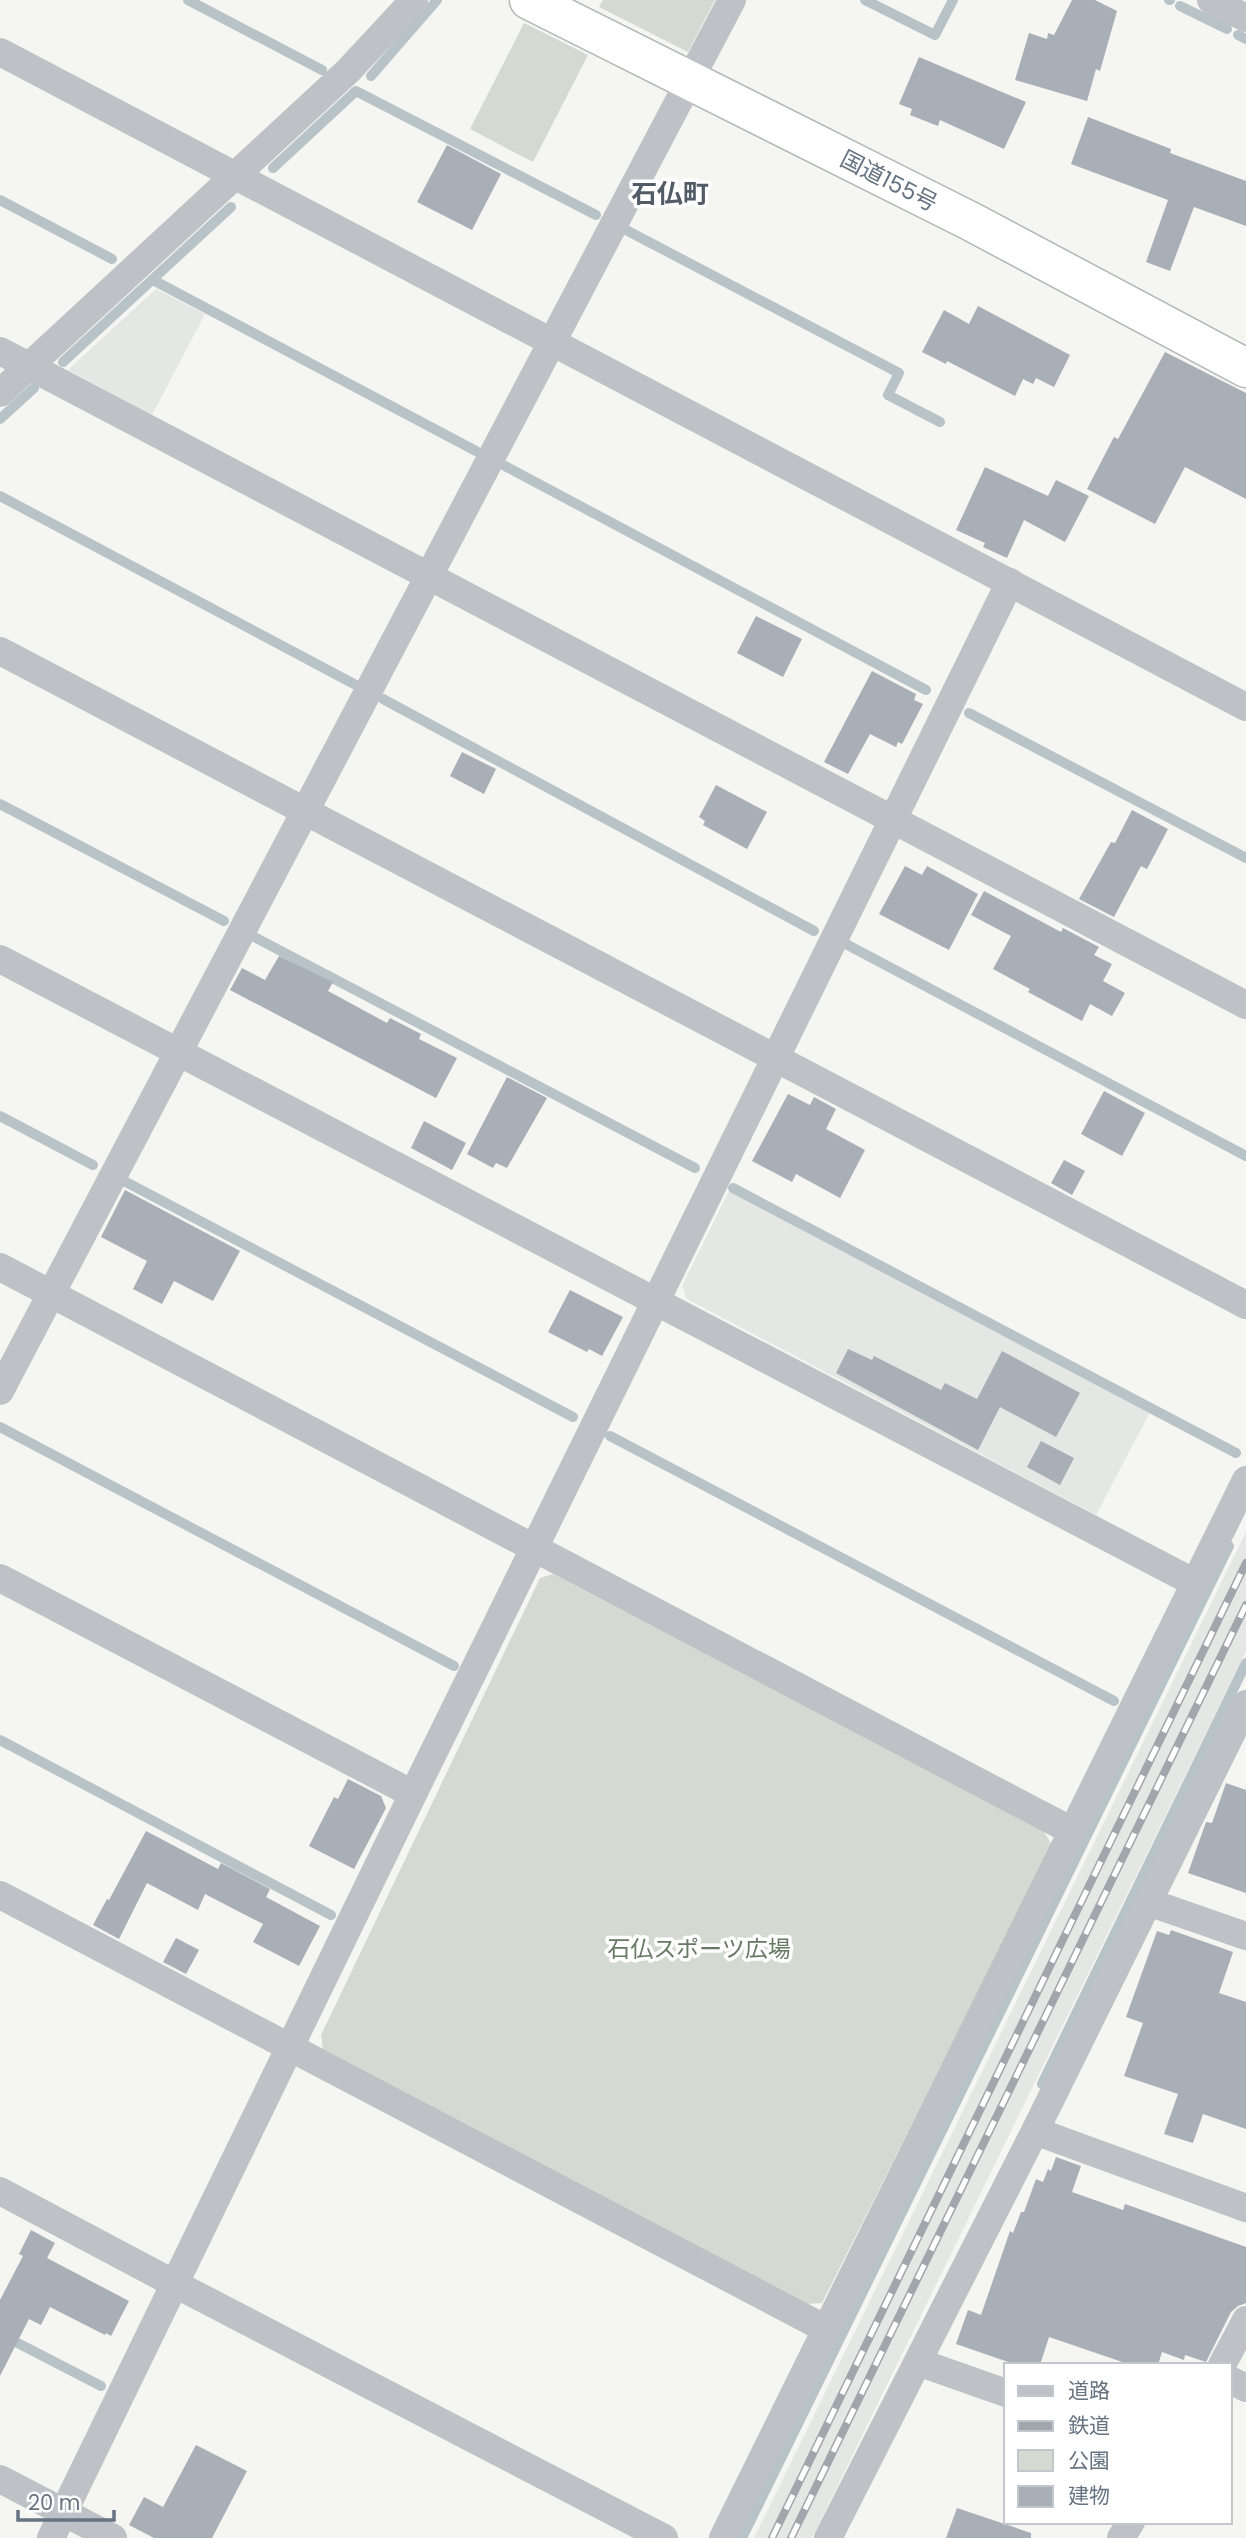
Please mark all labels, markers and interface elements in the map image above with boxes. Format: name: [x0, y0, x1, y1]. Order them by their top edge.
street label: 国道155号: [835, 143, 943, 219]
district label: 石仏町: [631, 176, 709, 212]
park label: 石仏スポーツ広場: [607, 1933, 791, 1965]
legend: [1004, 2363, 1232, 2524]
text: 道路: [1068, 2376, 1110, 2405]
text: 鉄道: [1068, 2411, 1110, 2440]
text: 公園: [1068, 2446, 1110, 2475]
scale bar: [18, 2478, 114, 2522]
text: 建物: [1068, 2481, 1110, 2510]
text: 20 m: [28, 2488, 81, 2517]

